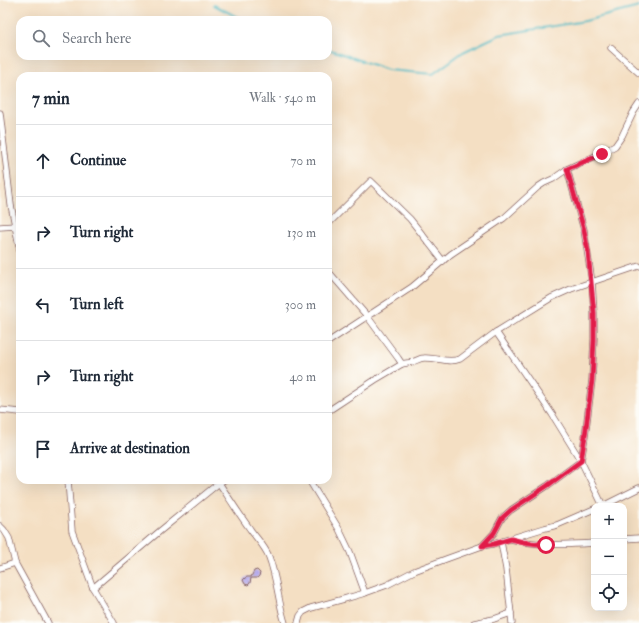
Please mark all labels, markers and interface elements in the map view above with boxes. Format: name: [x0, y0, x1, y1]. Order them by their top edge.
search box: [16, 16, 332, 60]
icon: search: [30, 27, 52, 49]
text: Search here: [62, 29, 131, 48]
text: 7 min: [32, 88, 70, 109]
text: Walk · 540 m: [249, 90, 316, 106]
route end: [593, 145, 611, 163]
icon: ahead: [32, 150, 54, 172]
text: Continue: [70, 151, 126, 170]
text: 70 m: [291, 153, 316, 169]
icon: right: [32, 222, 54, 244]
text: Turn right: [70, 223, 133, 242]
text: 130 m: [287, 225, 316, 241]
icon: left: [32, 294, 54, 316]
text: Turn left: [70, 295, 124, 314]
text: 300 m: [285, 297, 316, 313]
icon: right: [32, 366, 54, 388]
text: Turn right: [70, 367, 133, 386]
text: 40 m: [290, 369, 316, 385]
icon: arrive: [32, 438, 54, 460]
text: Arrive at destination: [70, 439, 190, 458]
map controls: [591, 503, 627, 611]
button: +: [591, 503, 627, 539]
route start: [537, 536, 555, 554]
button: −: [591, 539, 627, 575]
button: locate: [591, 575, 627, 611]

